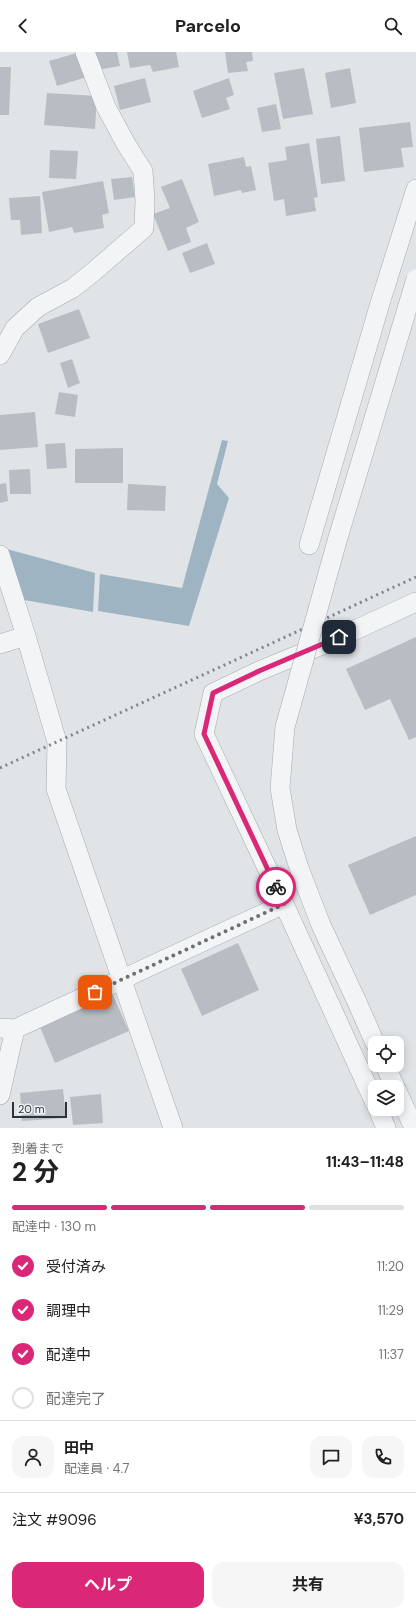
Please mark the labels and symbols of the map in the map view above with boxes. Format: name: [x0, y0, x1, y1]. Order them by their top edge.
pin: [322, 620, 356, 654]
courier: [256, 867, 296, 907]
pin: [78, 975, 112, 1009]
scale bar: [12, 1100, 67, 1119]

